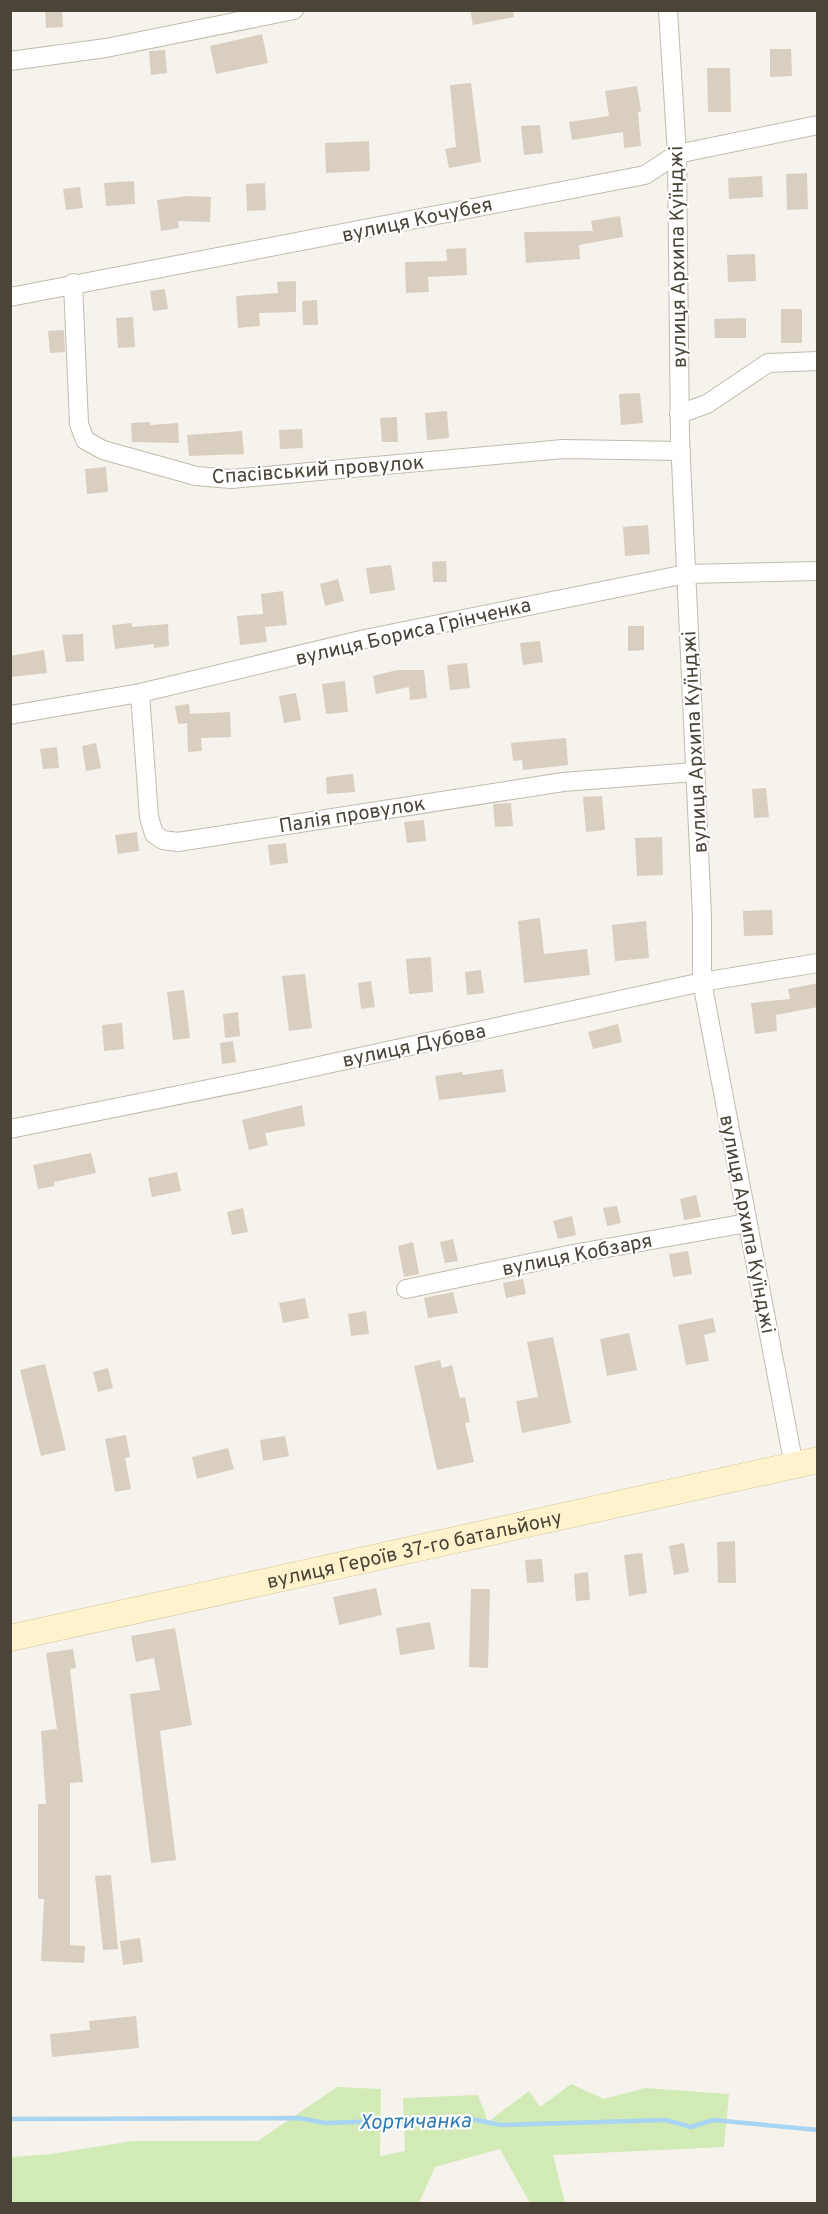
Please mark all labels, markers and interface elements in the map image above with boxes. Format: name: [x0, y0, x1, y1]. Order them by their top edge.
street label: вулиця Архипа Куїнджі: [664, 146, 694, 368]
street label: вулиця Кочубея: [340, 192, 495, 250]
street label: Спасівський провулок: [211, 451, 425, 491]
street label: вулиця Бориса Грінченка: [293, 593, 534, 673]
street label: вулиця Архипа Куїнджі: [677, 630, 715, 854]
street label: Палія провулок: [277, 792, 427, 840]
street label: вулиця Дубова: [340, 1019, 488, 1075]
street label: вулиця Архипа Куїнджі: [712, 1113, 780, 1336]
street label: вулиця Кобзаря: [500, 1229, 655, 1283]
street label: вулиця Героїв 37-го батальйону: [265, 1506, 565, 1596]
water label: Хортичанка: [359, 2108, 471, 2137]

